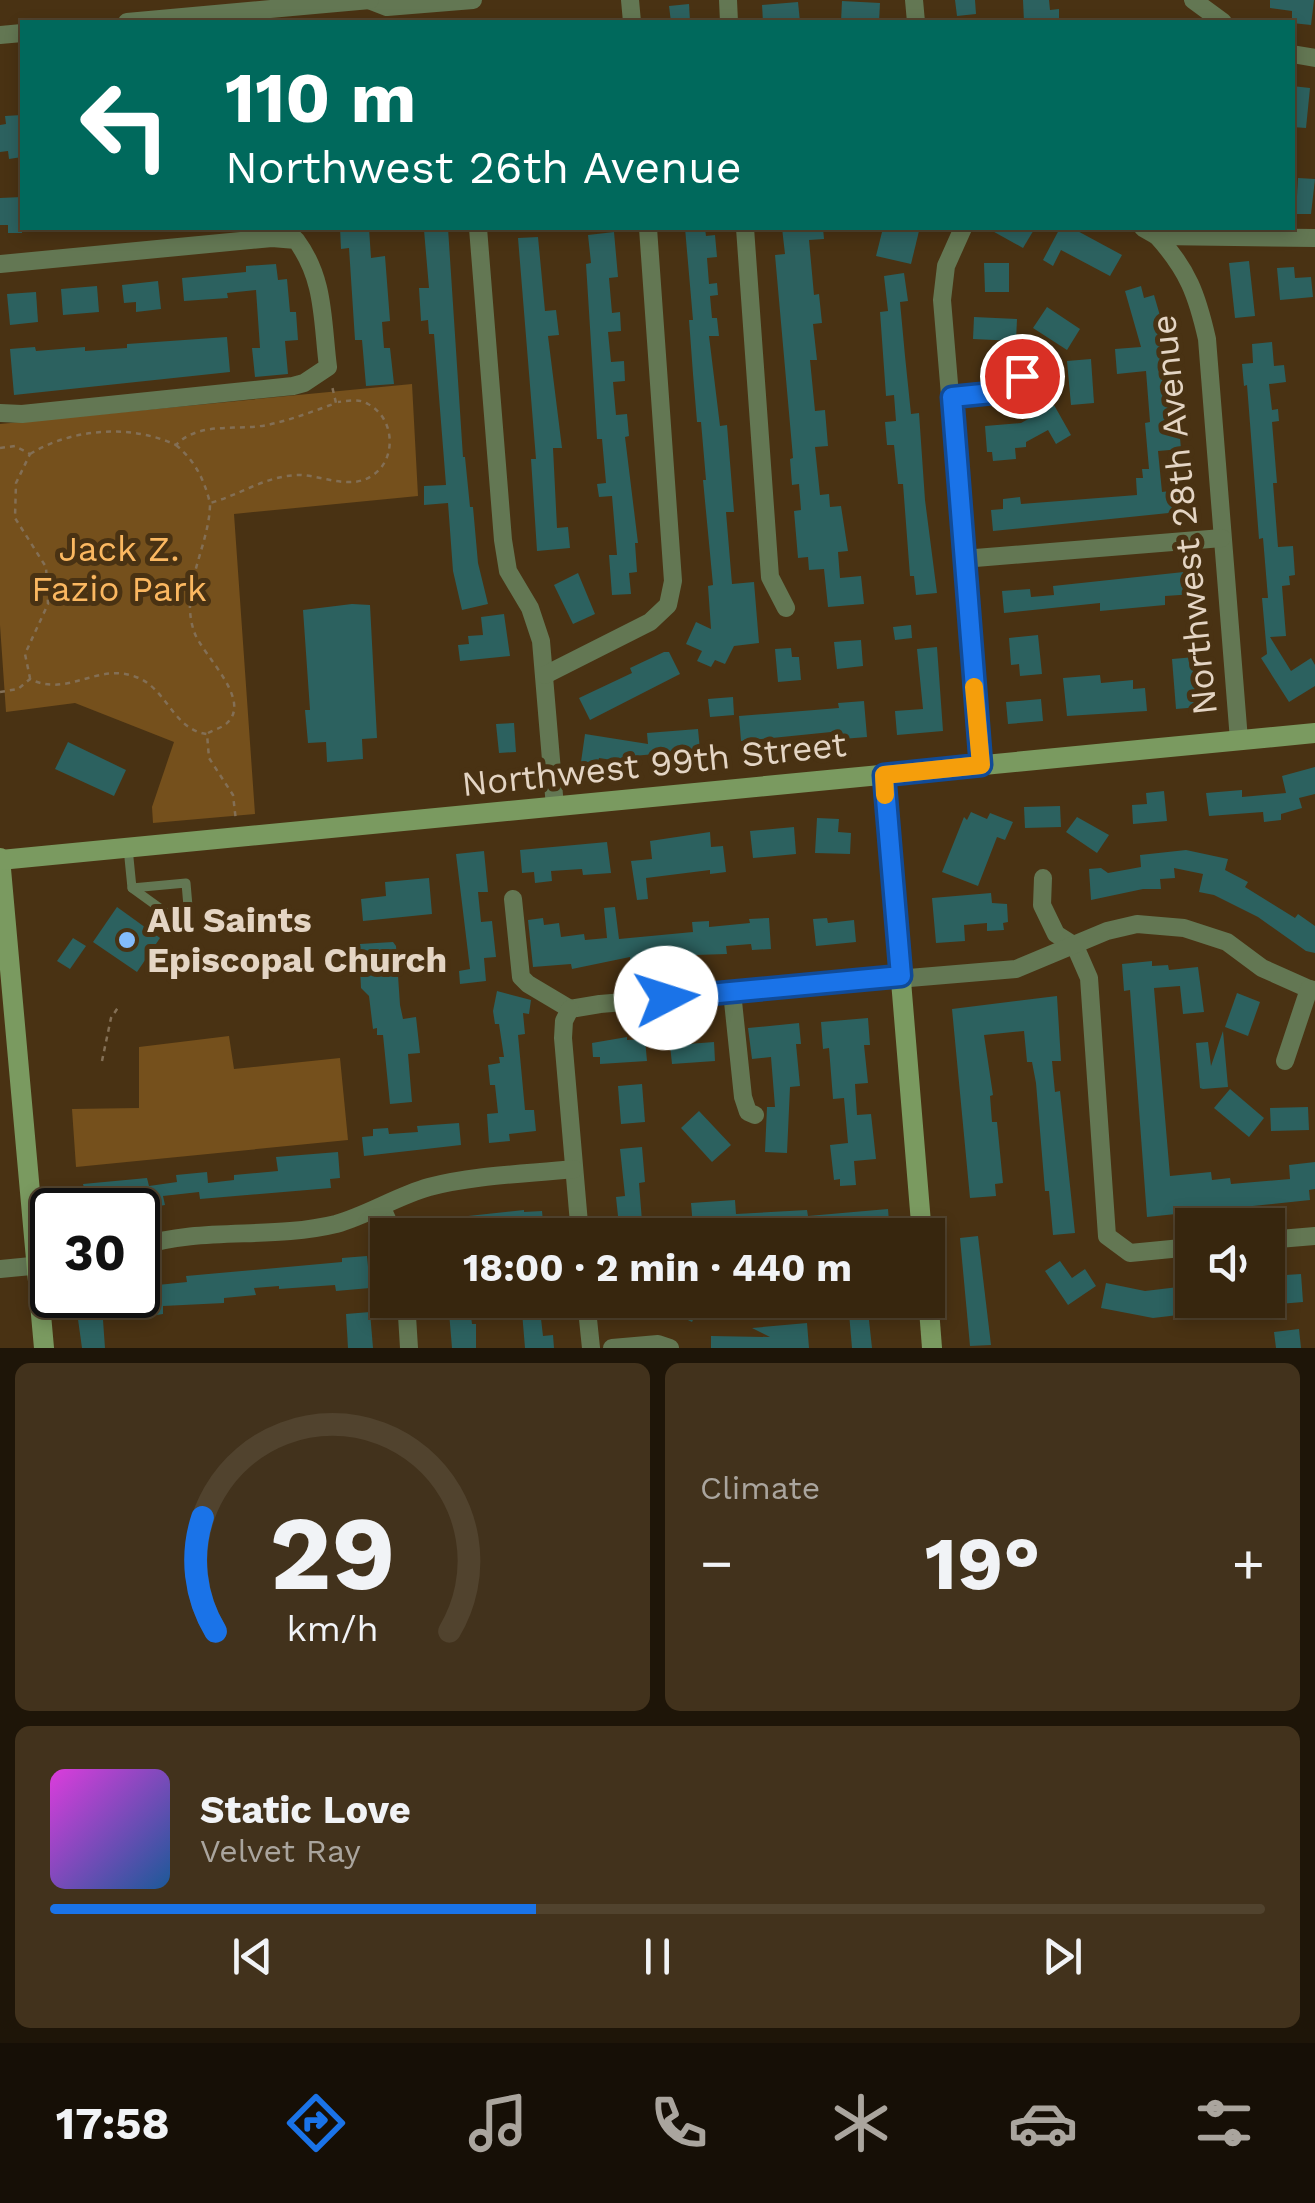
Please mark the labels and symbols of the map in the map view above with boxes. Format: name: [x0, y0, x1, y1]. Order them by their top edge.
street label: Northwest 28th Avenue: [1142, 313, 1226, 717]
pin: [980, 334, 1065, 419]
park label: Jack Z. Fazio Park: [31, 528, 207, 610]
street label: Northwest 99th Street: [460, 723, 849, 805]
place label: All Saints Episcopal Church: [147, 899, 447, 981]
marker: All Saints Episcopal Church: [116, 929, 138, 951]
position arrow: [614, 946, 718, 1050]
speed limit sign: 30: [30, 1188, 160, 1318]

